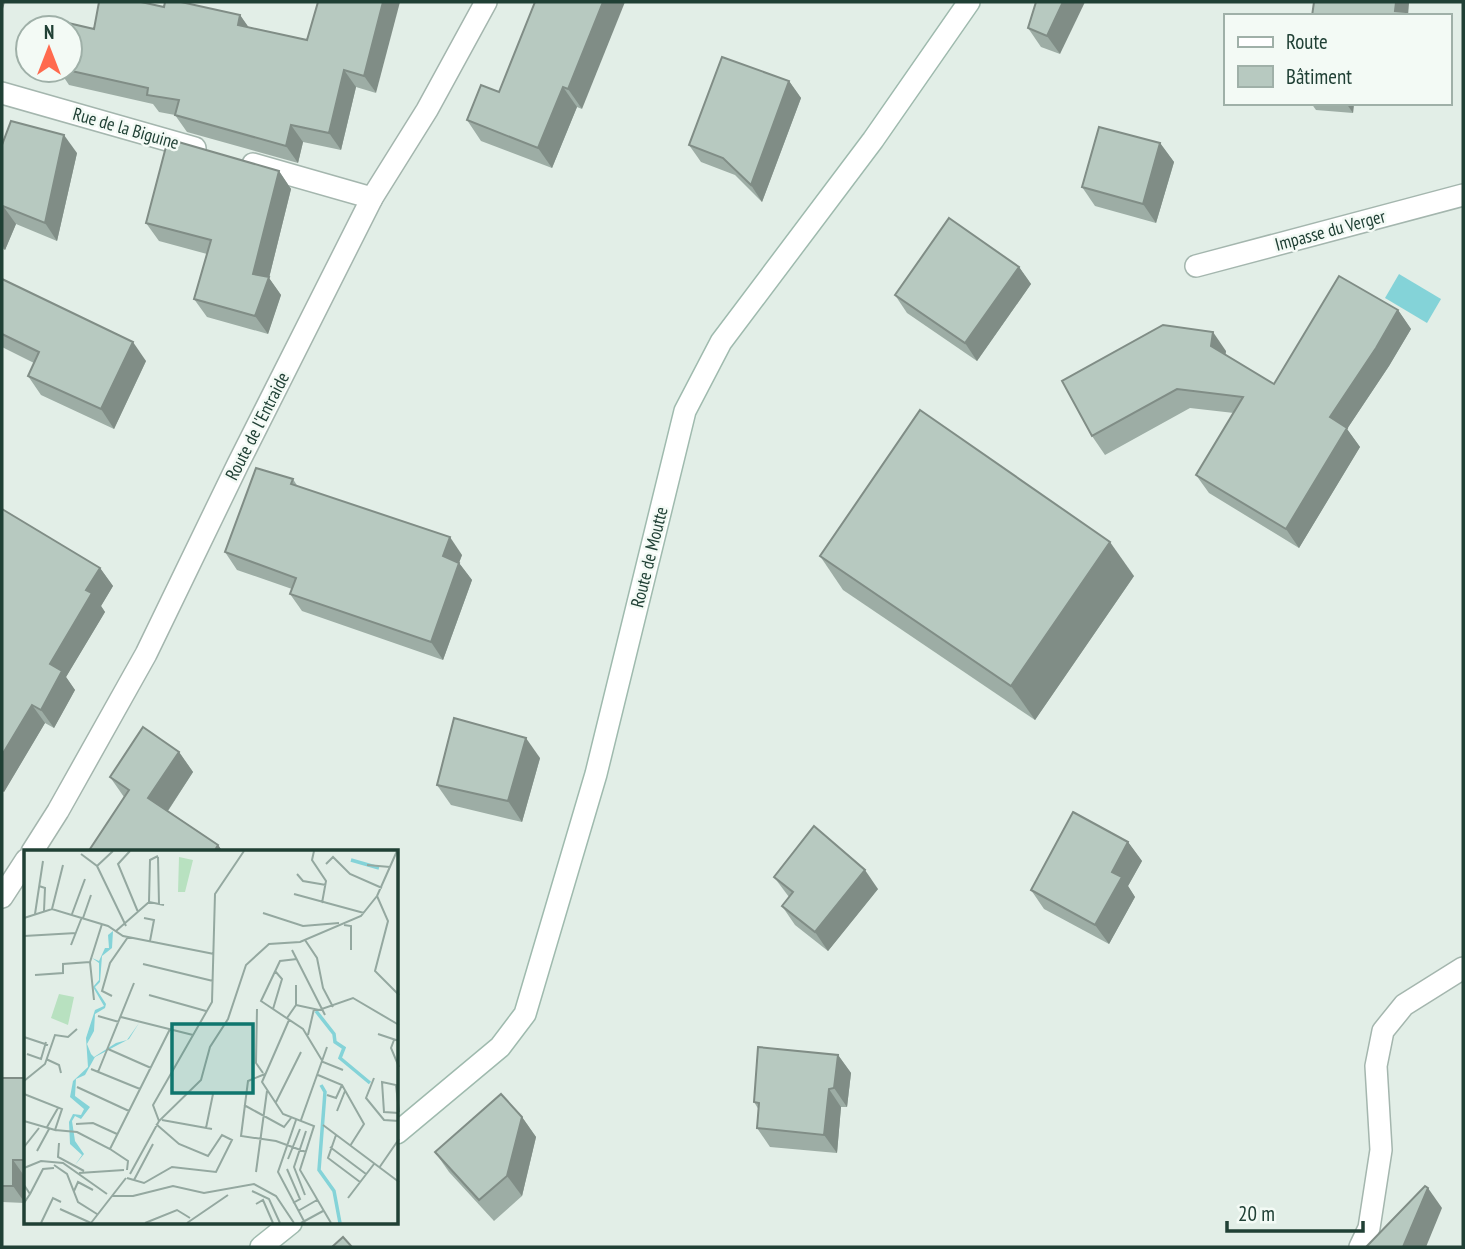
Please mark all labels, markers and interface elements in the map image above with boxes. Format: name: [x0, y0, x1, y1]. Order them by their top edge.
north arrow: [14, 14, 84, 84]
legend: [1224, 14, 1451, 105]
text: N: [44, 20, 54, 44]
text: Route: [1286, 28, 1328, 55]
text: Bâtiment: [1286, 63, 1352, 90]
street label: Rue de la Biguine: [70, 102, 182, 154]
street label: Impasse du Verger: [1272, 204, 1388, 256]
street label: Route de l'Entraide: [220, 368, 294, 484]
street label: Route de Moutte: [625, 504, 673, 610]
inset map: [24, 850, 399, 1224]
scale bar: [1227, 1190, 1364, 1234]
text: 20 m: [1238, 1200, 1275, 1227]

